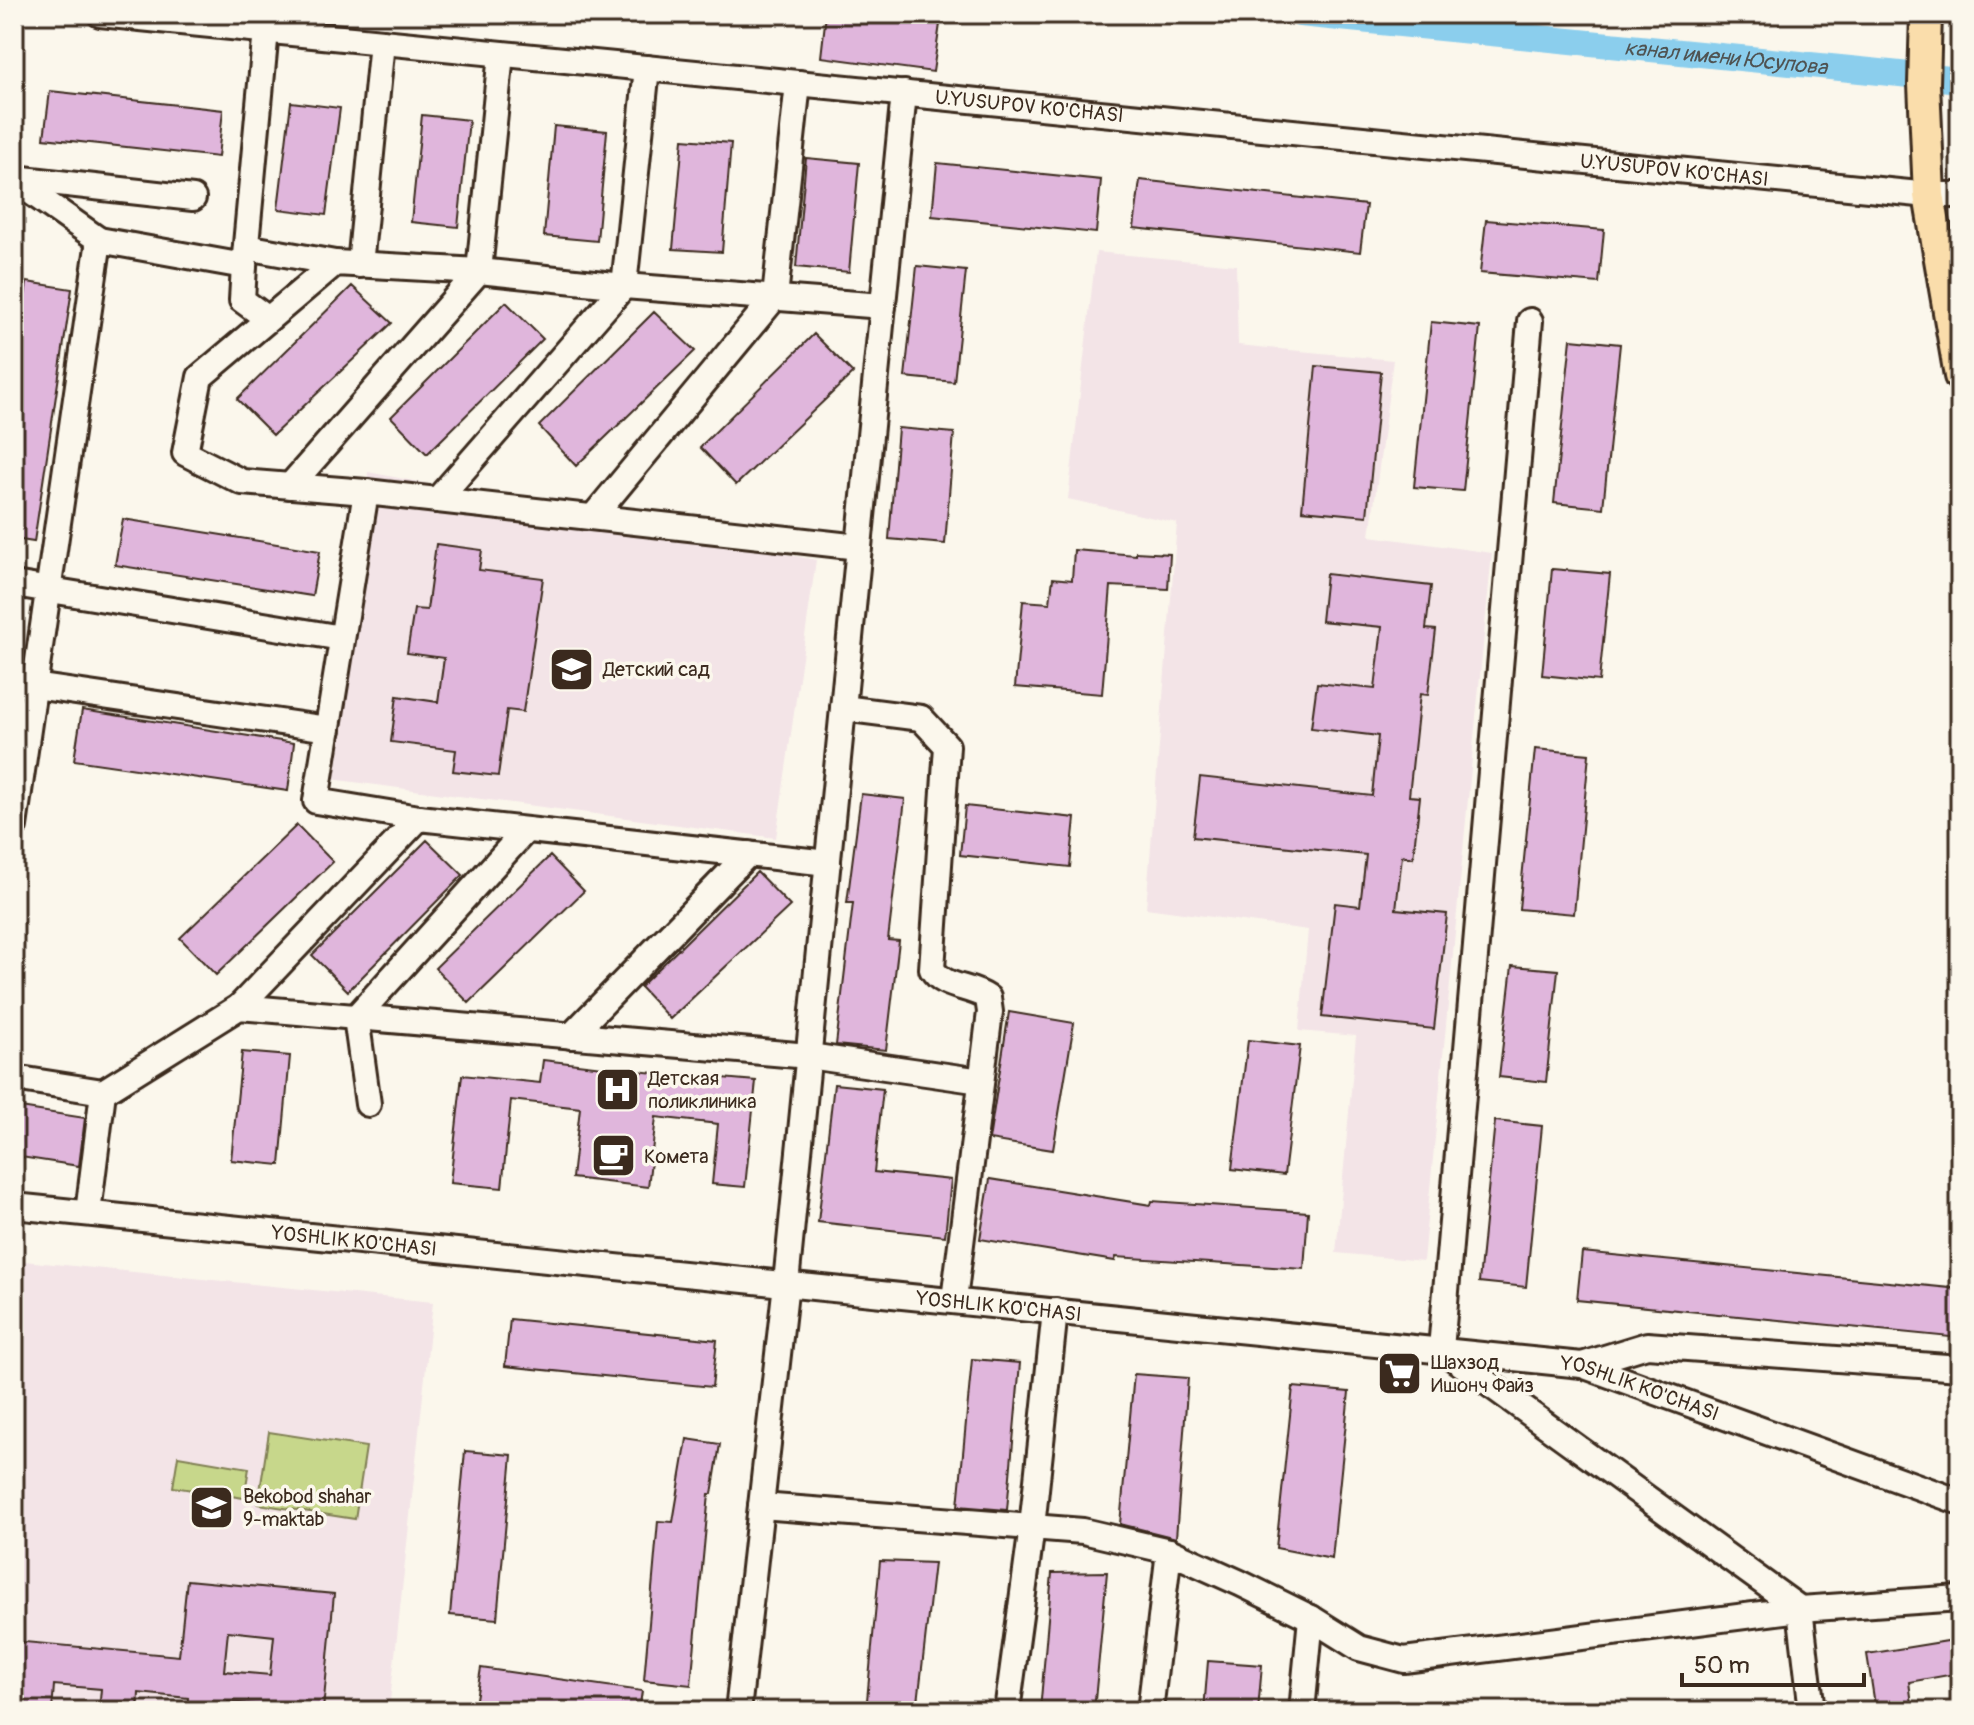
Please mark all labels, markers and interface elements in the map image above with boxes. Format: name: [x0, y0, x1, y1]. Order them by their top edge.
water label: канал имени Юсупова: [1623, 34, 1830, 82]
street label: U.YUSUPOV KO'CHASI: [934, 85, 1125, 128]
street label: U.YUSUPOV KO'CHASI: [1579, 149, 1770, 192]
school or university icon: Детский сад: [548, 645, 596, 693]
place label: Детский сад: [602, 657, 710, 682]
hospital icon: Детская поликлиника: [593, 1066, 641, 1114]
place label: Детская поликлиника: [647, 1066, 757, 1114]
cafe icon: Комета: [589, 1132, 637, 1180]
place label: Комета: [644, 1144, 709, 1169]
street label: YOSHLIK KO'CHASI: [269, 1220, 438, 1262]
street label: YOSHLIK KO'CHASI: [914, 1285, 1083, 1327]
supermarket icon: Шахзод Ишонч Файз: [1376, 1350, 1424, 1398]
place label: Шахзод Ишонч Файз: [1431, 1350, 1534, 1398]
street label: YOSHLIK KO'CHASI: [1559, 1351, 1722, 1427]
school or university icon: Bekobod shahar 9-maktab: [188, 1483, 236, 1531]
place label: Bekobod shahar 9-maktab: [243, 1484, 371, 1532]
scale bar: [1682, 1637, 1864, 1687]
text: 50 m: [1694, 1651, 1750, 1680]

